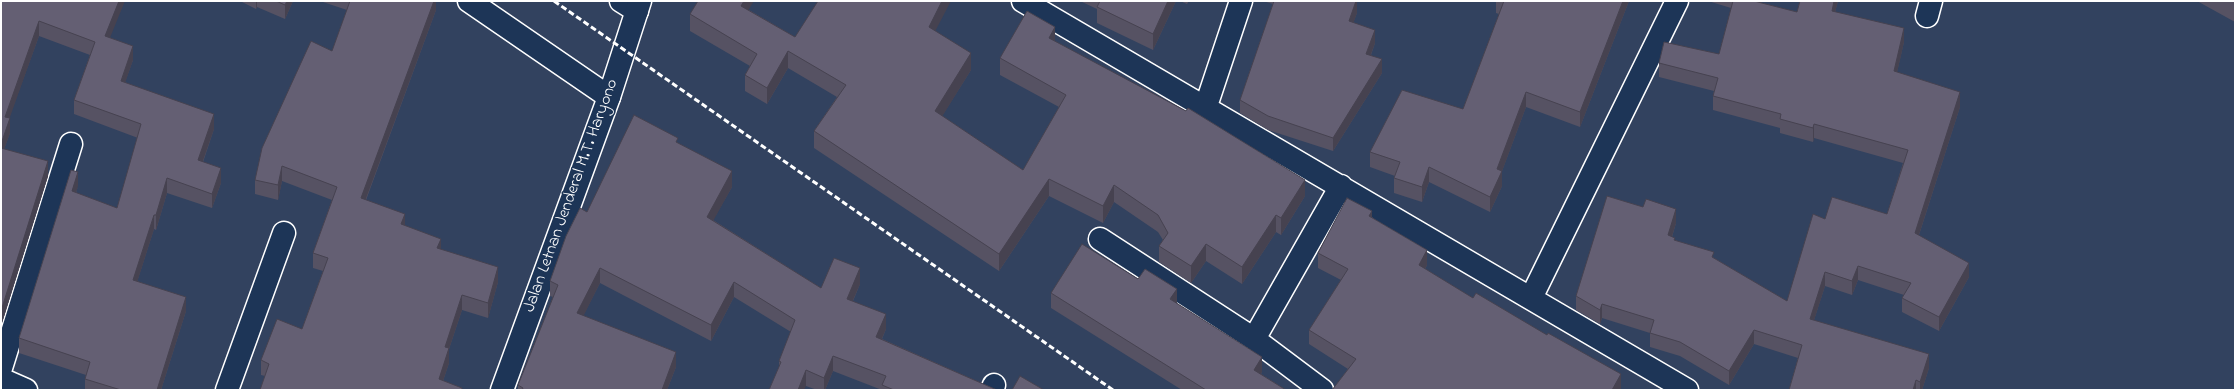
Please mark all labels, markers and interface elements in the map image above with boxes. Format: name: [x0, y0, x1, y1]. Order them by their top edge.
street label: Jalan Letnan Jenderal M.T. Haryono: [520, 77, 624, 315]

